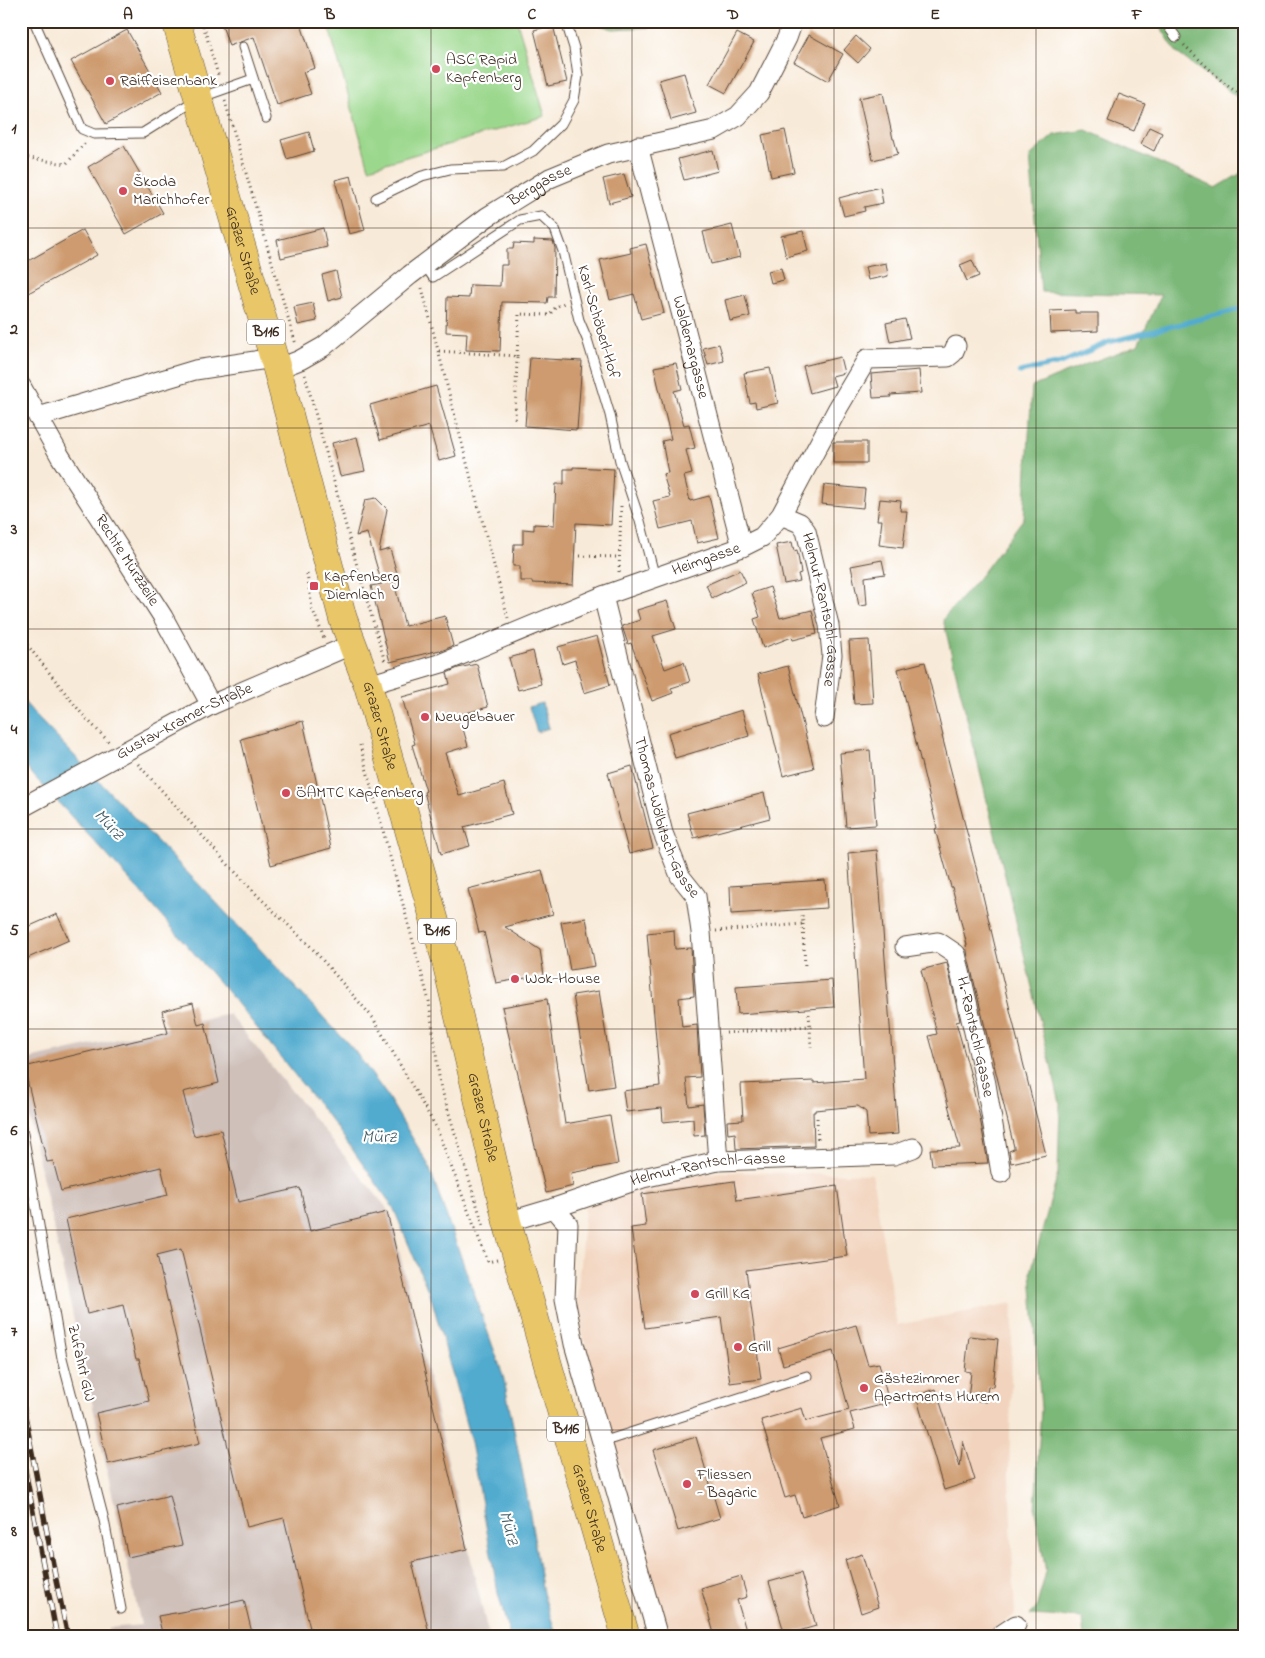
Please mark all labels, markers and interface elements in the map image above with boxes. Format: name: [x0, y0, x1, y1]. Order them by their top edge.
text: A: [123, 3, 133, 27]
text: B: [324, 3, 336, 27]
text: C: [528, 3, 537, 27]
text: D: [726, 3, 739, 27]
text: E: [930, 3, 940, 27]
text: F: [1131, 3, 1143, 27]
place label: ASC Rapid Kapfenberg: [446, 48, 521, 90]
marker: ASC Rapid Kapfenberg: [430, 63, 442, 75]
place label: Raiffeisenbank: [120, 69, 218, 93]
marker: Raiffeisenbank: [104, 75, 116, 87]
text: 1: [11, 117, 17, 141]
street label: Berggasse: [503, 158, 576, 214]
place label: Škoda Marichhofer: [133, 170, 209, 212]
marker: Škoda Marichhofer: [117, 185, 129, 197]
street label: Grazer Straße: [218, 203, 267, 299]
street label: Karl-Schöberl-Hof: [570, 262, 626, 382]
street label: Waldemargasse: [665, 293, 715, 402]
text: 2: [9, 318, 18, 342]
road number: B116: [247, 320, 285, 344]
street label: Rechte Mürzzeile: [88, 510, 165, 612]
text: 3: [10, 518, 18, 542]
street label: Helmut-Rantschl-Gasse: [795, 530, 844, 689]
street label: Heimgasse: [669, 536, 744, 583]
place label: Kapfenberg Diemlach: [323, 565, 399, 607]
marker: Kapfenberg Diemlach: [308, 580, 320, 592]
street label: Gustav-Kramer-Straße: [112, 676, 257, 766]
street label: Grazer Straße: [356, 679, 404, 774]
place label: Neugebauer: [435, 705, 515, 729]
marker: Neugebauer: [419, 711, 431, 723]
text: 4: [10, 718, 18, 742]
street label: Thomas-Wölbitsch-Gasse: [627, 734, 706, 904]
place label: ÖAMTC Kapfenberg: [296, 781, 423, 805]
marker: ÖAMTC Kapfenberg: [280, 787, 292, 799]
water label: Mürz: [87, 804, 130, 847]
road number: B116: [418, 918, 456, 944]
text: 5: [9, 919, 19, 943]
place label: Wok-House: [525, 967, 601, 991]
marker: Wok-House: [509, 973, 521, 985]
street label: H.-Rantschl-Gasse: [950, 974, 1000, 1100]
street label: Grazer Straße: [460, 1070, 505, 1165]
text: 6: [9, 1119, 18, 1143]
water label: Mürz: [362, 1125, 398, 1151]
street label: Helmut-Rantschl-Gasse: [628, 1147, 787, 1193]
place label: Grill KG: [705, 1282, 750, 1306]
marker: Grill KG: [689, 1288, 701, 1300]
text: 7: [11, 1320, 18, 1344]
street label: Zufahrt GW: [60, 1322, 102, 1404]
place label: Grill: [748, 1335, 772, 1359]
marker: Grill: [732, 1341, 744, 1353]
place label: Gästezimmer Apartments Hurem: [874, 1367, 999, 1409]
marker: Gästezimmer Apartments Hurem: [858, 1382, 870, 1394]
road number: B116: [547, 1416, 585, 1442]
street label: Grazer Straße: [565, 1461, 613, 1556]
place label: Fliessen - Bagaric: [696, 1463, 758, 1505]
marker: Fliessen - Bagaric: [681, 1478, 693, 1490]
water label: Mürz: [491, 1508, 526, 1549]
text: 8: [10, 1520, 17, 1544]

